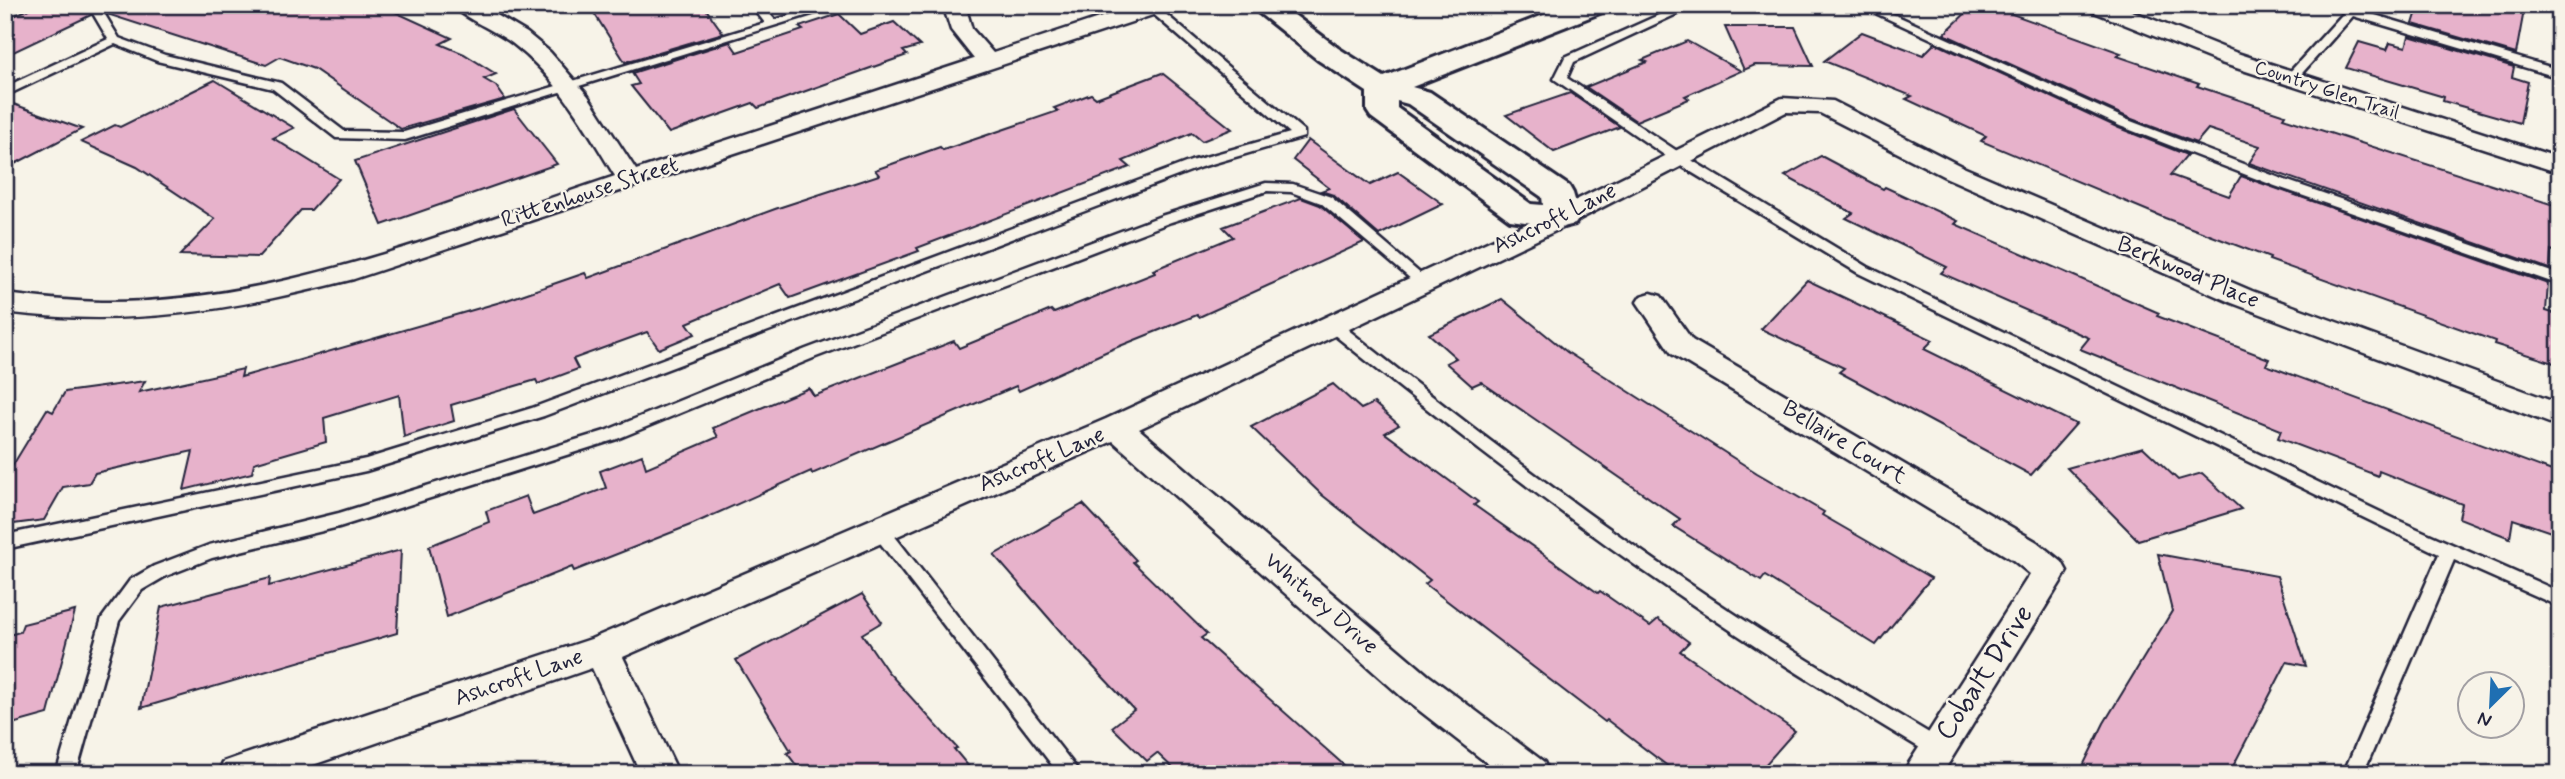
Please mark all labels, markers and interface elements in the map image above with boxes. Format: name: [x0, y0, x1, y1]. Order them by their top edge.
street label: Country Glen Trail: [2251, 55, 2403, 125]
street label: Rittenhouse Street: [498, 150, 682, 236]
street label: Ashcroft Lane: [1488, 176, 1622, 262]
street label: Berkwood Place: [2112, 230, 2264, 316]
street label: Bellaire Court: [1776, 394, 1912, 492]
street label: Ashcroft Lane: [974, 420, 1110, 500]
street label: Whitney Drive: [1258, 546, 1384, 662]
street label: Cobalt Drive: [1927, 598, 2043, 748]
street label: Ashcroft Lane: [451, 642, 587, 714]
north arrow: [2456, 670, 2526, 740]
text: N: [2474, 705, 2496, 733]

